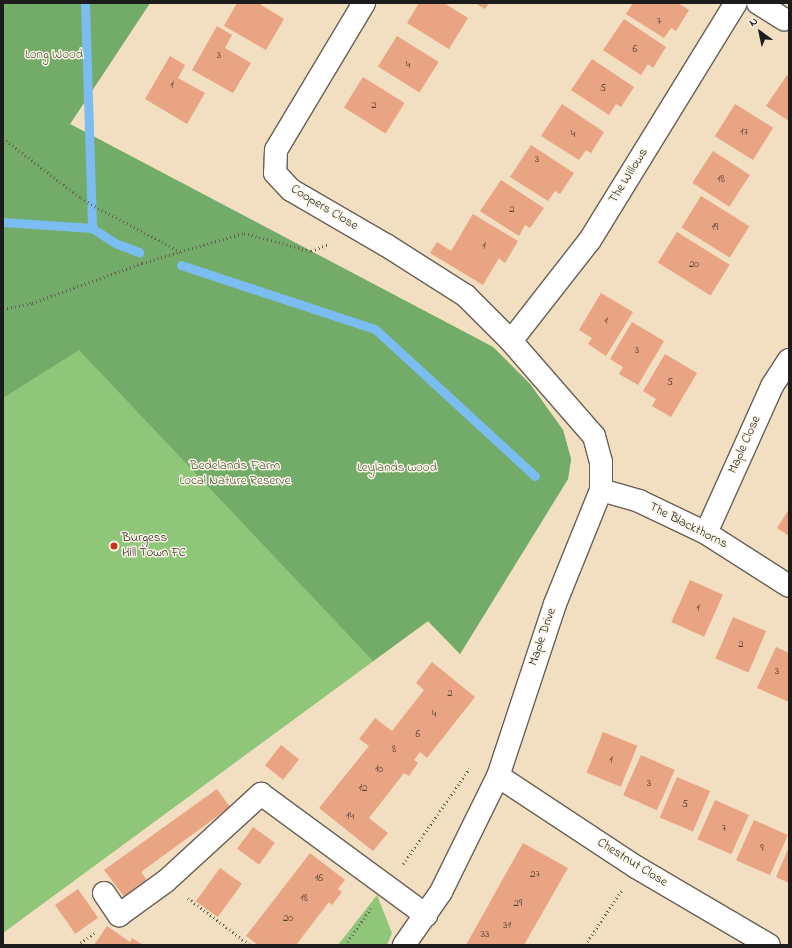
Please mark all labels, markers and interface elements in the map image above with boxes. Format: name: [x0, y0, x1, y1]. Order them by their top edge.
north arrow: [740, 12, 780, 52]
text: N: [746, 13, 761, 31]
house number: 7: [657, 14, 661, 28]
house number: 6: [633, 42, 637, 56]
park label: Long Wood: [25, 47, 83, 63]
house number: 3: [217, 48, 221, 62]
house number: 4: [406, 58, 410, 72]
house number: 1: [170, 78, 174, 92]
house number: 5: [600, 81, 606, 95]
house number: 2: [371, 98, 377, 112]
house number: 17: [740, 125, 748, 139]
house number: 4: [571, 127, 575, 141]
street label: The Willows: [606, 146, 652, 206]
house number: 3: [535, 152, 539, 166]
house number: 18: [717, 172, 725, 186]
street label: Coopers Close: [287, 182, 361, 234]
house number: 2: [509, 202, 515, 216]
house number: 19: [712, 220, 718, 234]
house number: 1: [482, 239, 486, 253]
house number: 20: [689, 257, 699, 271]
house number: 1: [604, 314, 608, 328]
house number: 3: [635, 343, 639, 357]
house number: 5: [667, 375, 673, 389]
street label: Maple Close: [725, 414, 765, 476]
park label: Bedelands Farm Local Nature Reserve: [179, 459, 291, 490]
park label: Leylands wood: [357, 460, 437, 476]
street label: The Blackthorns: [646, 500, 730, 552]
place label: Burgess Hill Town FC: [122, 531, 186, 562]
marker: Burgess Hill Town FC: [109, 541, 119, 551]
house number: 1: [696, 601, 700, 615]
street label: Maple Drive: [526, 606, 560, 668]
house number: 2: [738, 637, 744, 651]
house number: 3: [775, 664, 779, 678]
house number: 2: [447, 686, 453, 700]
house number: 4: [432, 707, 436, 721]
house number: 6: [416, 727, 420, 741]
house number: 8: [392, 742, 396, 756]
house number: 1: [609, 753, 613, 767]
house number: 10: [375, 762, 383, 776]
house number: 3: [647, 776, 651, 790]
house number: 12: [359, 781, 367, 795]
house number: 5: [682, 797, 688, 811]
house number: 14: [346, 809, 354, 823]
house number: 7: [722, 821, 726, 835]
street label: Chestnut Close: [594, 835, 670, 891]
house number: 9: [760, 841, 764, 855]
house number: 27: [530, 867, 540, 881]
house number: 16: [315, 871, 323, 885]
house number: 18: [300, 891, 308, 905]
house number: 29: [514, 896, 522, 910]
house number: 20: [283, 911, 293, 925]
house number: 31: [503, 918, 511, 932]
house number: 33: [480, 927, 490, 941]

